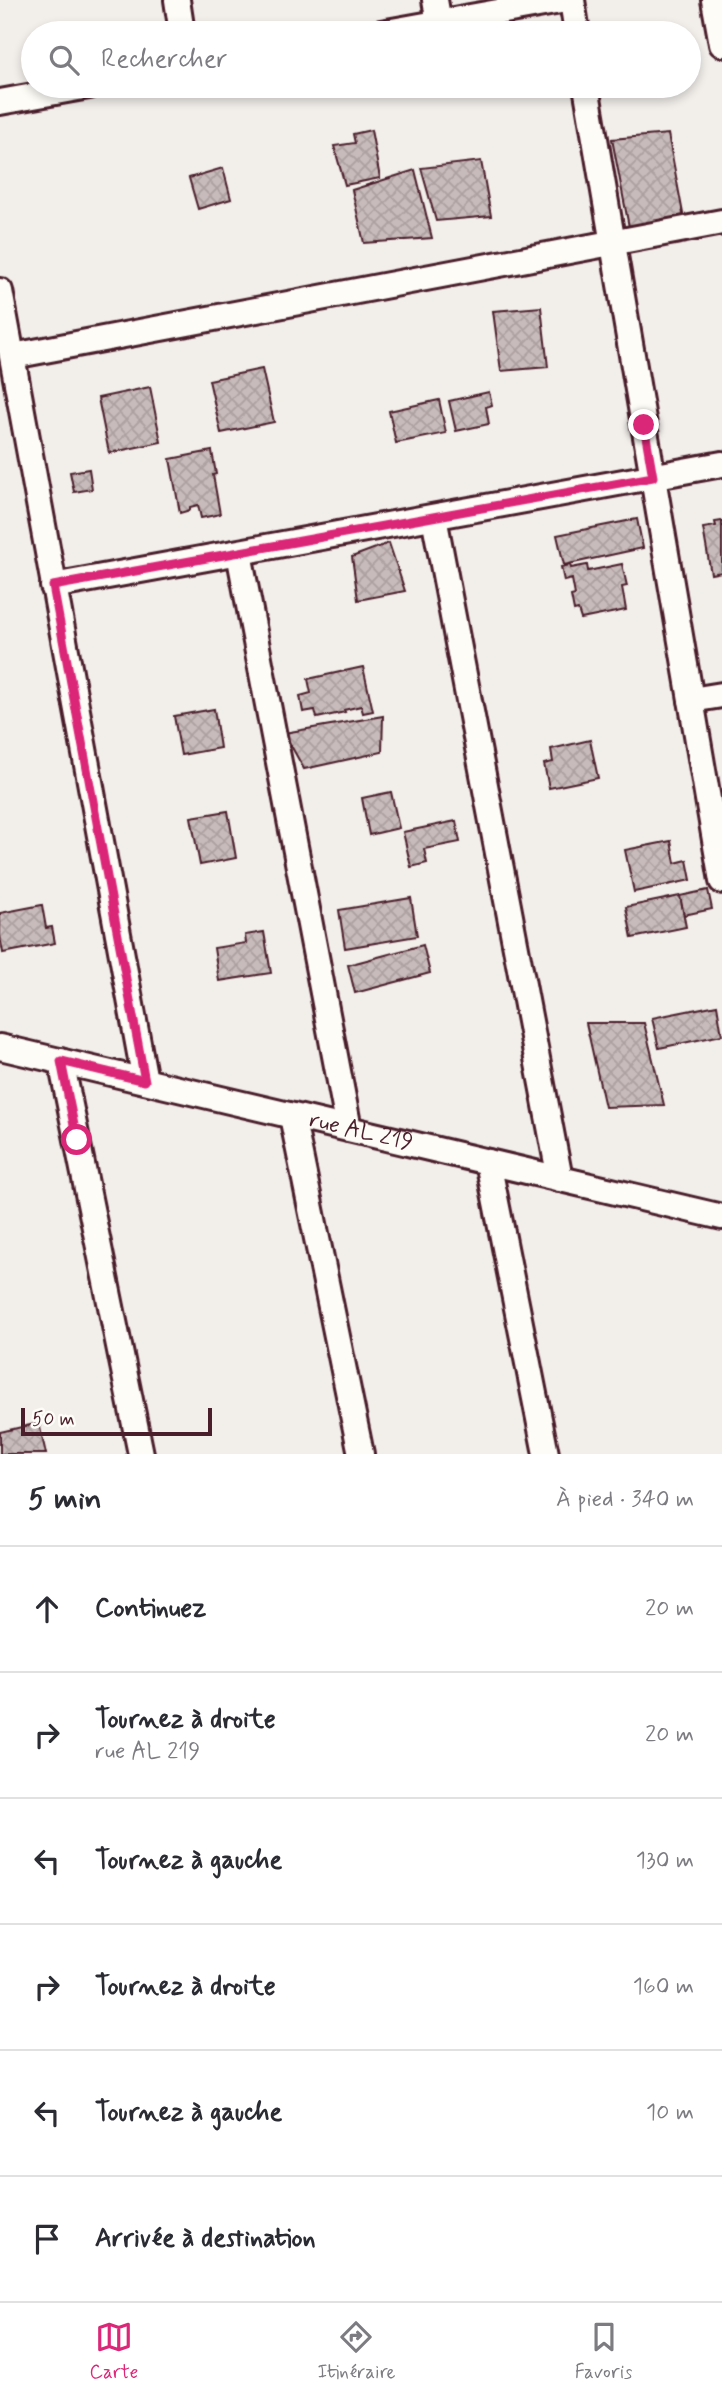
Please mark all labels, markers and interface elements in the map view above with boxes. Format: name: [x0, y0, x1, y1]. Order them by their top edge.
search box: [21, 21, 701, 98]
icon: search: [45, 41, 83, 79]
text: Rechercher: [101, 43, 227, 77]
route end: [628, 409, 659, 440]
street label: rue AL 219: [306, 1105, 416, 1159]
route start: [61, 1124, 92, 1155]
scale bar: [21, 1405, 212, 1437]
text: 50 m: [32, 1407, 75, 1432]
text: 5 min: [28, 1480, 102, 1519]
text: À pied · 340 m: [556, 1485, 694, 1515]
icon: ahead: [28, 1590, 66, 1628]
text: Continuez: [95, 1592, 206, 1626]
text: 20 m: [645, 1594, 694, 1624]
text: Tournez à droite: [95, 1703, 276, 1737]
icon: right: [28, 1716, 66, 1754]
text: 20 m: [645, 1720, 694, 1750]
text: rue AL 219: [95, 1737, 200, 1767]
icon: left: [28, 1842, 66, 1880]
text: Tournez à gauche: [95, 1844, 282, 1878]
text: 130 m: [636, 1846, 694, 1876]
icon: right: [28, 1968, 66, 2006]
text: Tournez à droite: [95, 1970, 276, 2004]
text: 160 m: [633, 1972, 694, 2002]
icon: left: [28, 2094, 66, 2132]
text: Tournez à gauche: [95, 2096, 282, 2130]
text: 10 m: [646, 2098, 694, 2128]
icon: arrive: [28, 2220, 66, 2258]
text: Arrivée à destination: [95, 2222, 316, 2256]
tab: Carte: [90, 2318, 138, 2385]
tab: Itinéraire: [317, 2318, 395, 2385]
tab: Favoris: [575, 2318, 632, 2385]

